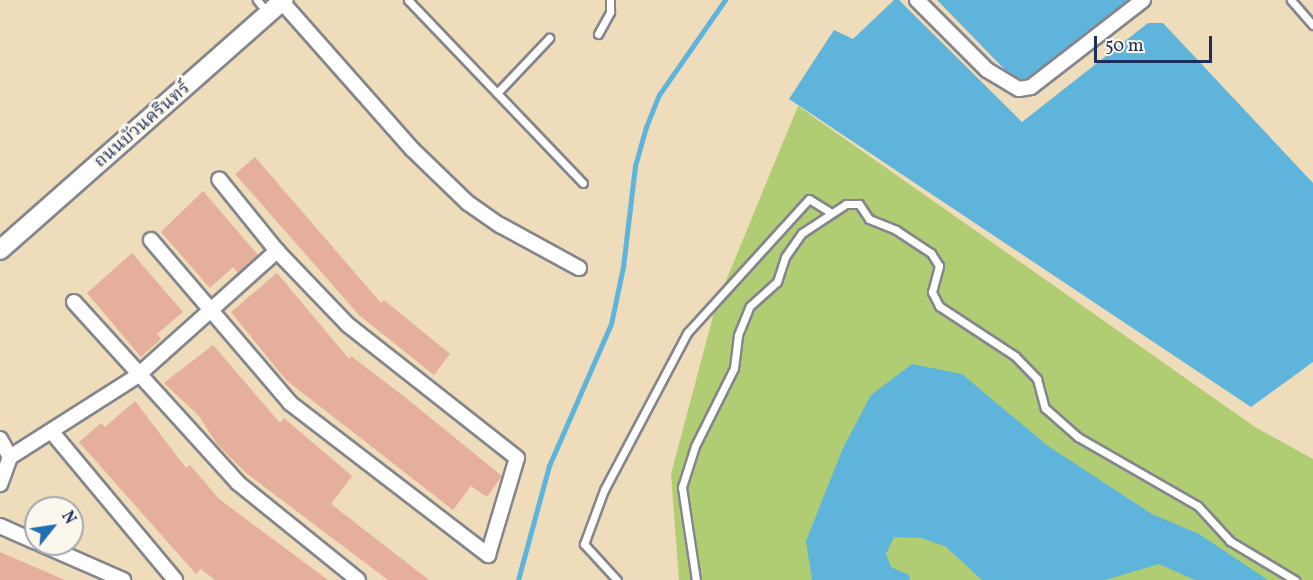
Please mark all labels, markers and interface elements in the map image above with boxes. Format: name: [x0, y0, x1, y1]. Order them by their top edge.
scale bar: [1097, 24, 1216, 62]
text: 50 m: [1105, 34, 1144, 59]
street label: ถนนบัวนครินทร์: [91, 78, 195, 174]
north arrow: [24, 496, 84, 556]
text: N: [55, 507, 80, 529]

